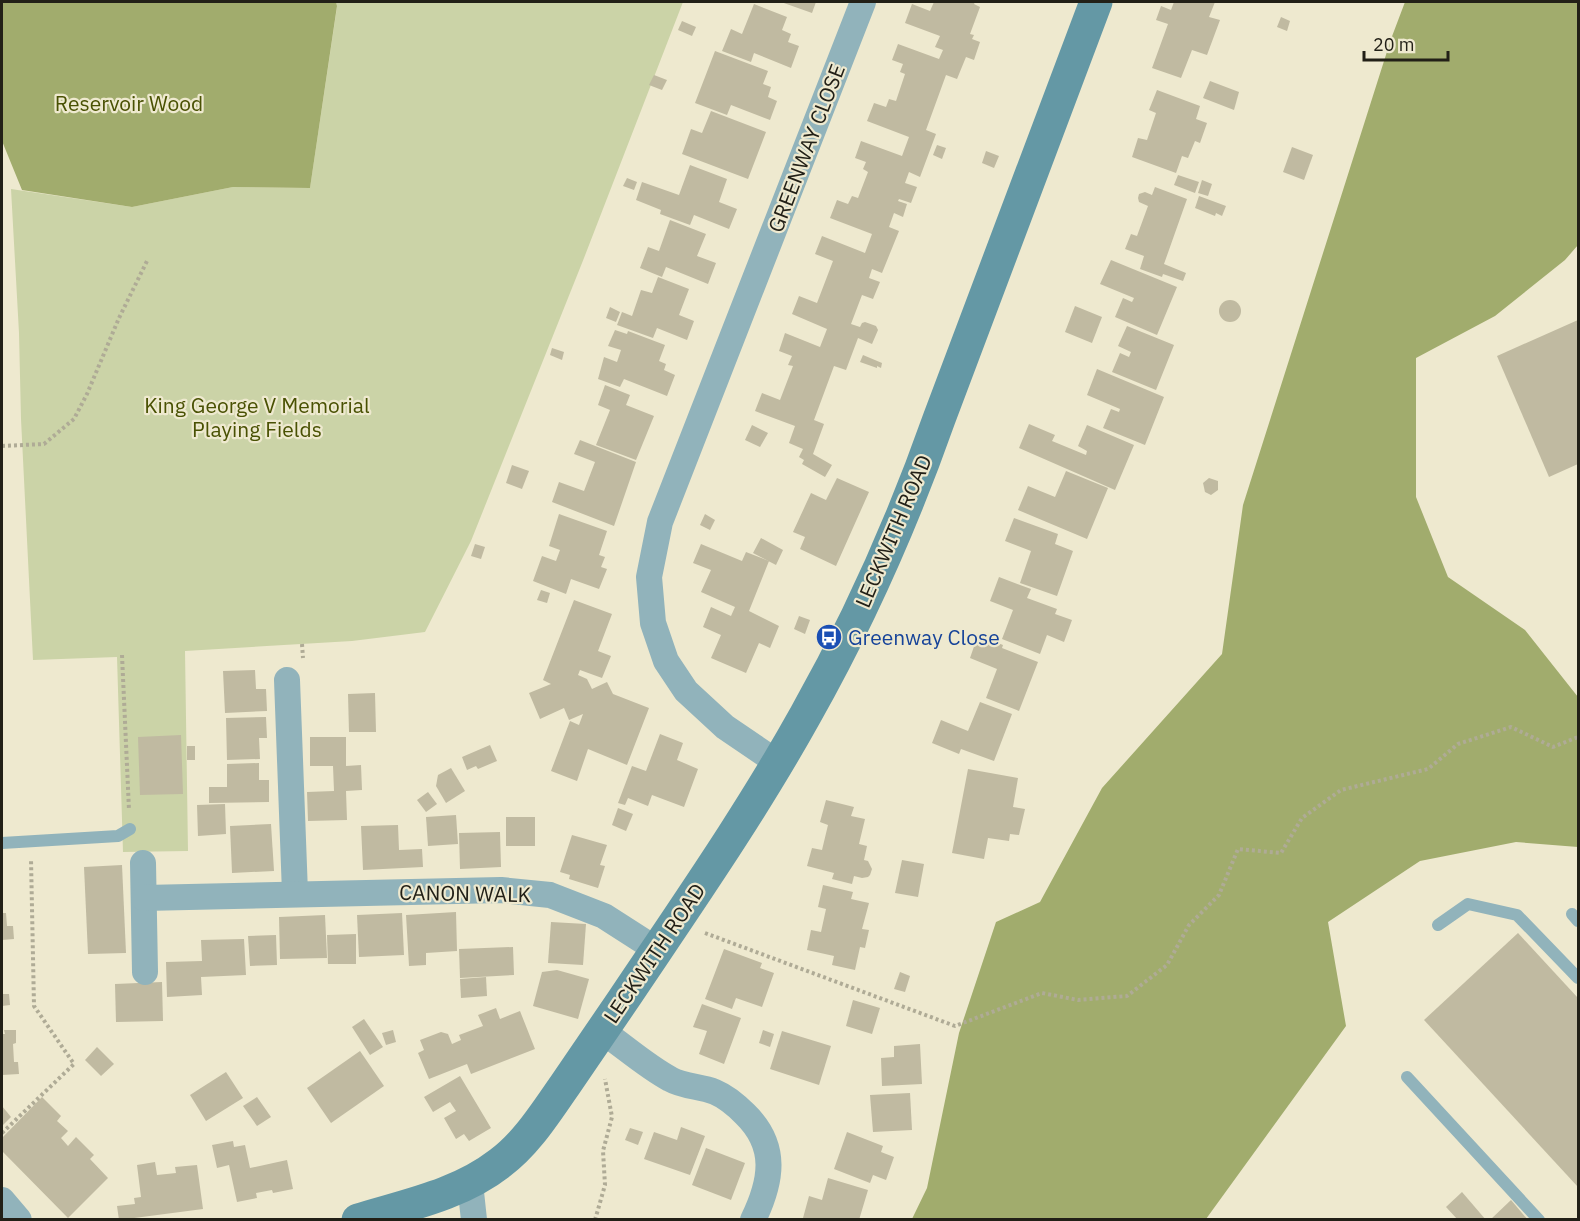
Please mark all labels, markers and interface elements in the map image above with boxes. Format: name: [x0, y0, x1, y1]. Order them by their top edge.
scale bar: [1364, 24, 1448, 62]
text: 20 m: [1373, 33, 1415, 56]
street label: GREENWAY CLOSE: [761, 60, 851, 236]
park label: Reservoir Wood: [55, 89, 203, 117]
park label: King George V Memorial Playing Fields: [144, 391, 370, 443]
street label: LECKWITH ROAD: [848, 450, 938, 612]
bus stop icon: Greenway Close: [814, 622, 844, 652]
place label: Greenway Close: [848, 623, 1000, 651]
street label: CANON WALK: [399, 878, 531, 908]
street label: LECKWITH ROAD: [597, 878, 711, 1028]

